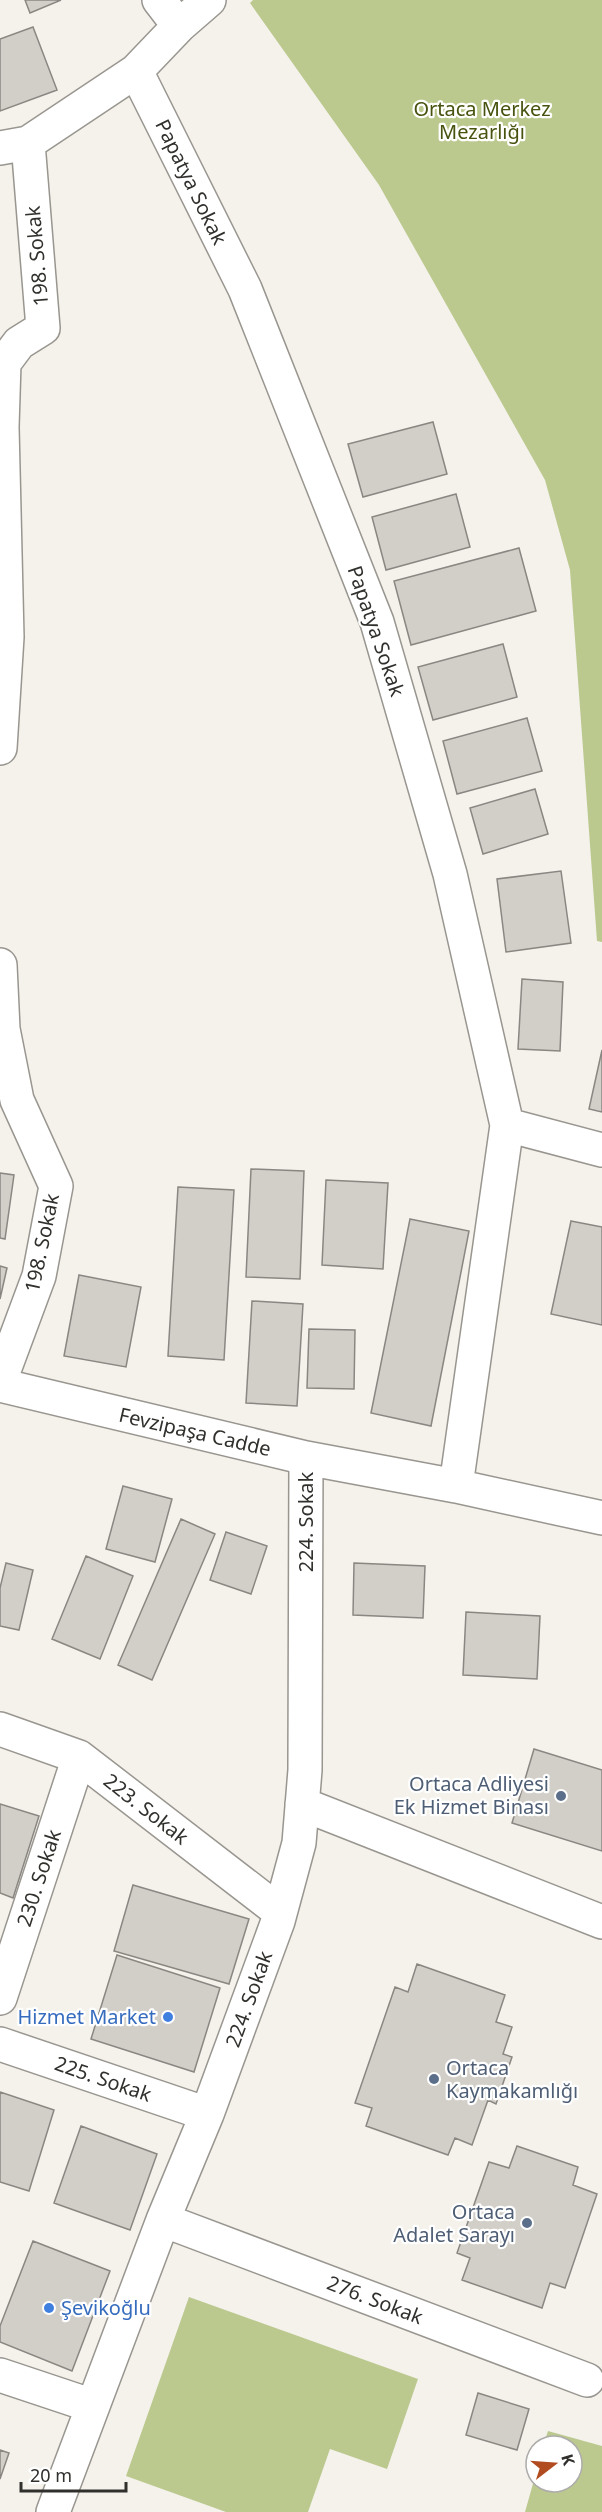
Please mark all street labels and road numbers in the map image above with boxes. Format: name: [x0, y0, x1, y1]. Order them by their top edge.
street label: Papatya Sokak: [149, 115, 234, 249]
street label: 198. Sokak: [19, 204, 54, 307]
street label: Papatya Sokak: [342, 562, 412, 700]
street label: 198. Sokak: [18, 1191, 65, 1295]
street label: Fevzipaşa Cadde: [116, 1401, 274, 1462]
street label: 224. Sokak: [292, 1471, 319, 1572]
street label: 223. Sokak: [98, 1767, 194, 1850]
street label: 230. Sokak: [10, 1826, 67, 1930]
street label: 224. Sokak: [219, 1947, 279, 2051]
street label: 225. Sokak: [51, 2049, 155, 2108]
street label: 276. Sokak: [323, 2269, 427, 2330]

